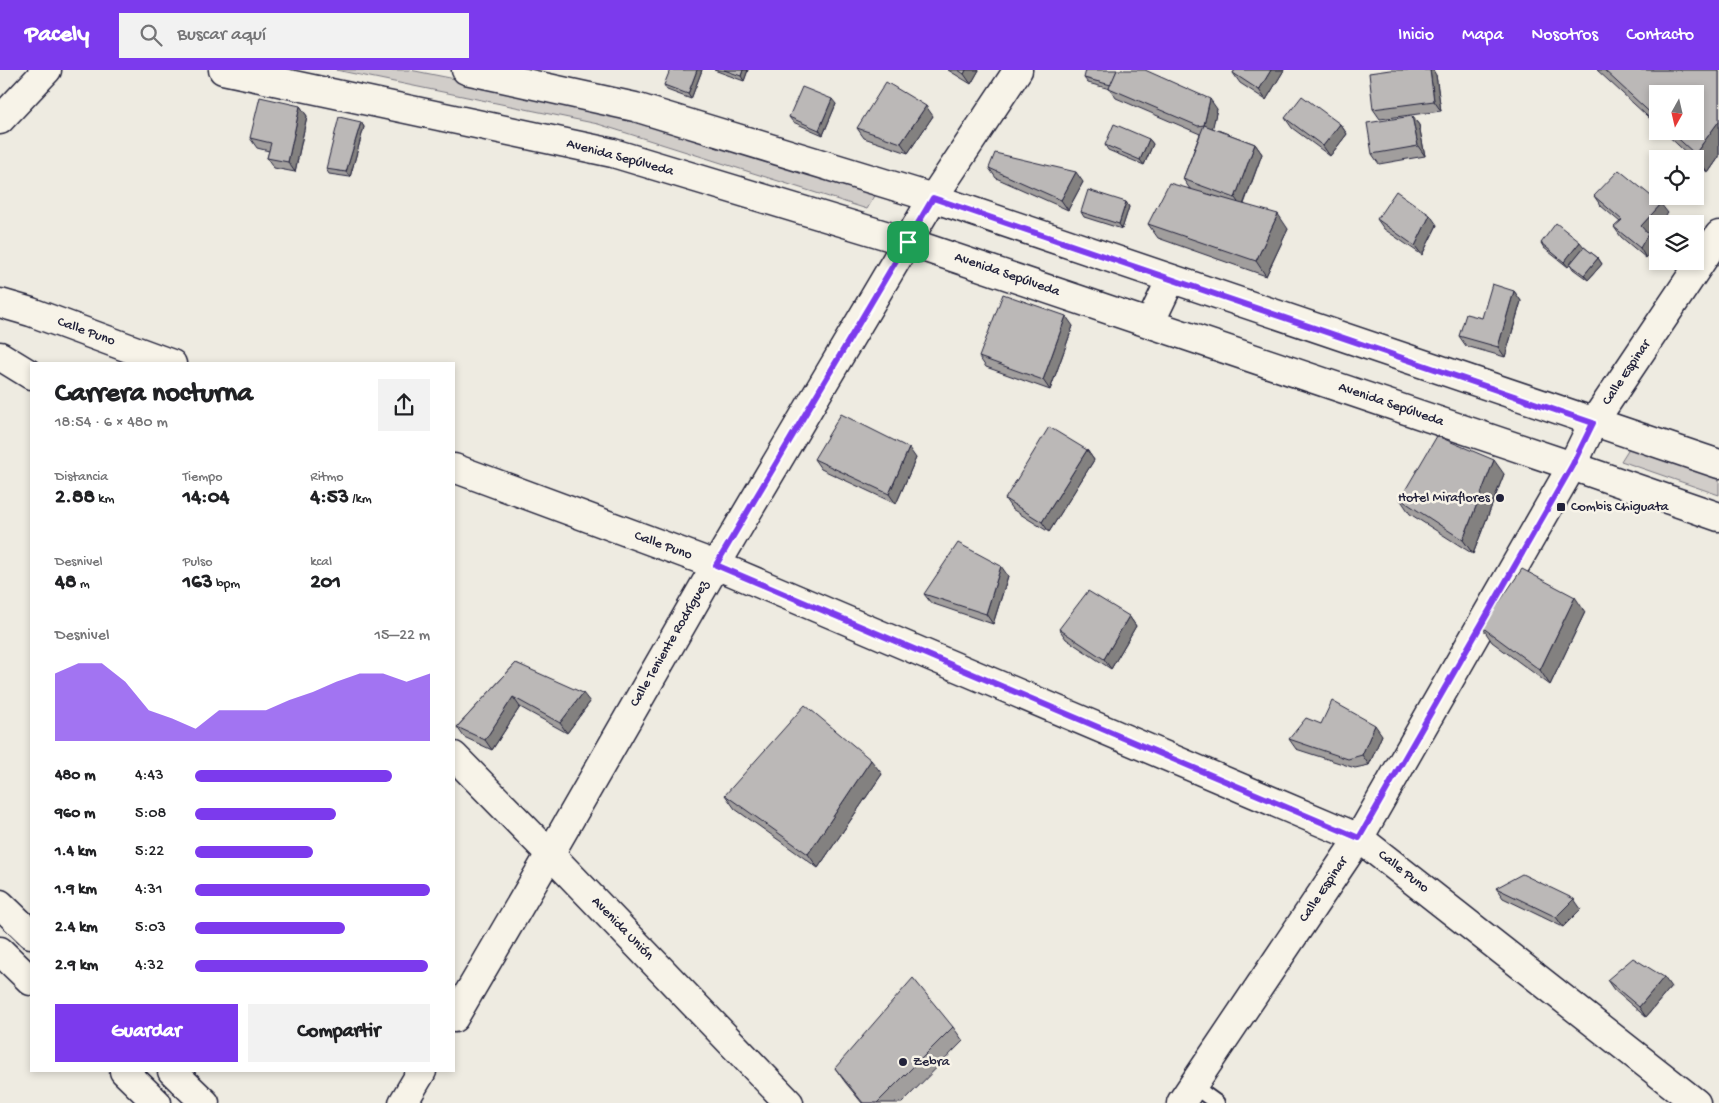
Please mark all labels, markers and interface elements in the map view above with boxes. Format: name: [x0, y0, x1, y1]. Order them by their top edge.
search box: [119, 13, 469, 58]
text: Pacely: [25, 21, 89, 50]
icon: search: [137, 21, 165, 49]
text: Buscar aquí: [177, 24, 266, 47]
text: Inicio: [1398, 25, 1434, 46]
text: Mapa: [1462, 25, 1503, 46]
text: Nosotros: [1531, 25, 1598, 46]
text: Contacto: [1626, 25, 1694, 46]
north arrow: [1649, 85, 1704, 140]
map controls: [1649, 85, 1704, 270]
street label: Avenida Sepúlveda: [565, 136, 677, 181]
button: locate: [1649, 150, 1704, 205]
button: layers: [1649, 215, 1704, 270]
pin: [887, 221, 929, 263]
icon: arrive: [894, 228, 922, 256]
street label: Avenida Sepúlveda: [952, 249, 1063, 301]
street label: Calle Puno: [55, 314, 117, 350]
street label: Calle Espinar: [1599, 336, 1656, 409]
text: Carrera nocturna: [55, 378, 253, 411]
button: share: [378, 379, 430, 431]
street label: Avenida Sepúlveda: [1336, 379, 1447, 431]
text: 18:54 · 6 × 480 m: [55, 414, 168, 433]
text: Distancia: [55, 469, 108, 486]
text: Tiempo: [183, 469, 222, 486]
text: Ritmo: [310, 469, 344, 486]
text: 2.88: [55, 486, 95, 511]
text: 14:04: [183, 486, 230, 511]
text: 4:53: [310, 486, 349, 511]
place label: Hotel Miraflores: [1398, 490, 1491, 507]
text: km: [95, 491, 114, 508]
text: /km: [349, 491, 372, 508]
marker: Hotel Miraflores: [1494, 492, 1506, 504]
place label: Combis Chiguata: [1571, 499, 1670, 516]
marker: Combis Chiguata: [1555, 501, 1567, 513]
street label: Calle Puno: [632, 528, 694, 564]
text: Desnivel: [55, 554, 103, 571]
text: Pulso: [183, 554, 212, 571]
text: kcal: [310, 554, 332, 571]
text: 48: [55, 571, 76, 596]
text: 163: [183, 571, 213, 596]
text: 201: [310, 571, 341, 596]
text: m: [76, 576, 90, 593]
text: bpm: [213, 576, 240, 593]
street label: Calle Teniente Rodríguez: [627, 577, 714, 710]
text: Desnivel: [55, 627, 109, 646]
text: 15–22 m: [374, 627, 430, 646]
text: 480 m: [55, 767, 96, 786]
text: 4:43: [135, 767, 163, 786]
text: 960 m: [55, 805, 95, 824]
text: 5:08: [135, 805, 166, 824]
text: 1.4 km: [55, 843, 96, 862]
text: 5:22: [135, 843, 164, 862]
street label: Calle Puno: [1374, 847, 1432, 897]
street label: Calle Espinar: [1296, 853, 1353, 926]
text: 1.9 km: [55, 881, 97, 900]
text: 4:31: [135, 881, 162, 900]
street label: Avenida Unión: [587, 893, 657, 965]
text: 2.4 km: [55, 919, 98, 938]
text: 5:03: [135, 919, 166, 938]
text: 2.9 km: [55, 957, 98, 976]
text: 4:32: [135, 957, 164, 976]
button: Guardar: [55, 1004, 238, 1062]
button: Compartir: [248, 1004, 430, 1062]
place label: Zebra: [913, 1054, 951, 1071]
marker: Zebra: [897, 1056, 909, 1068]

